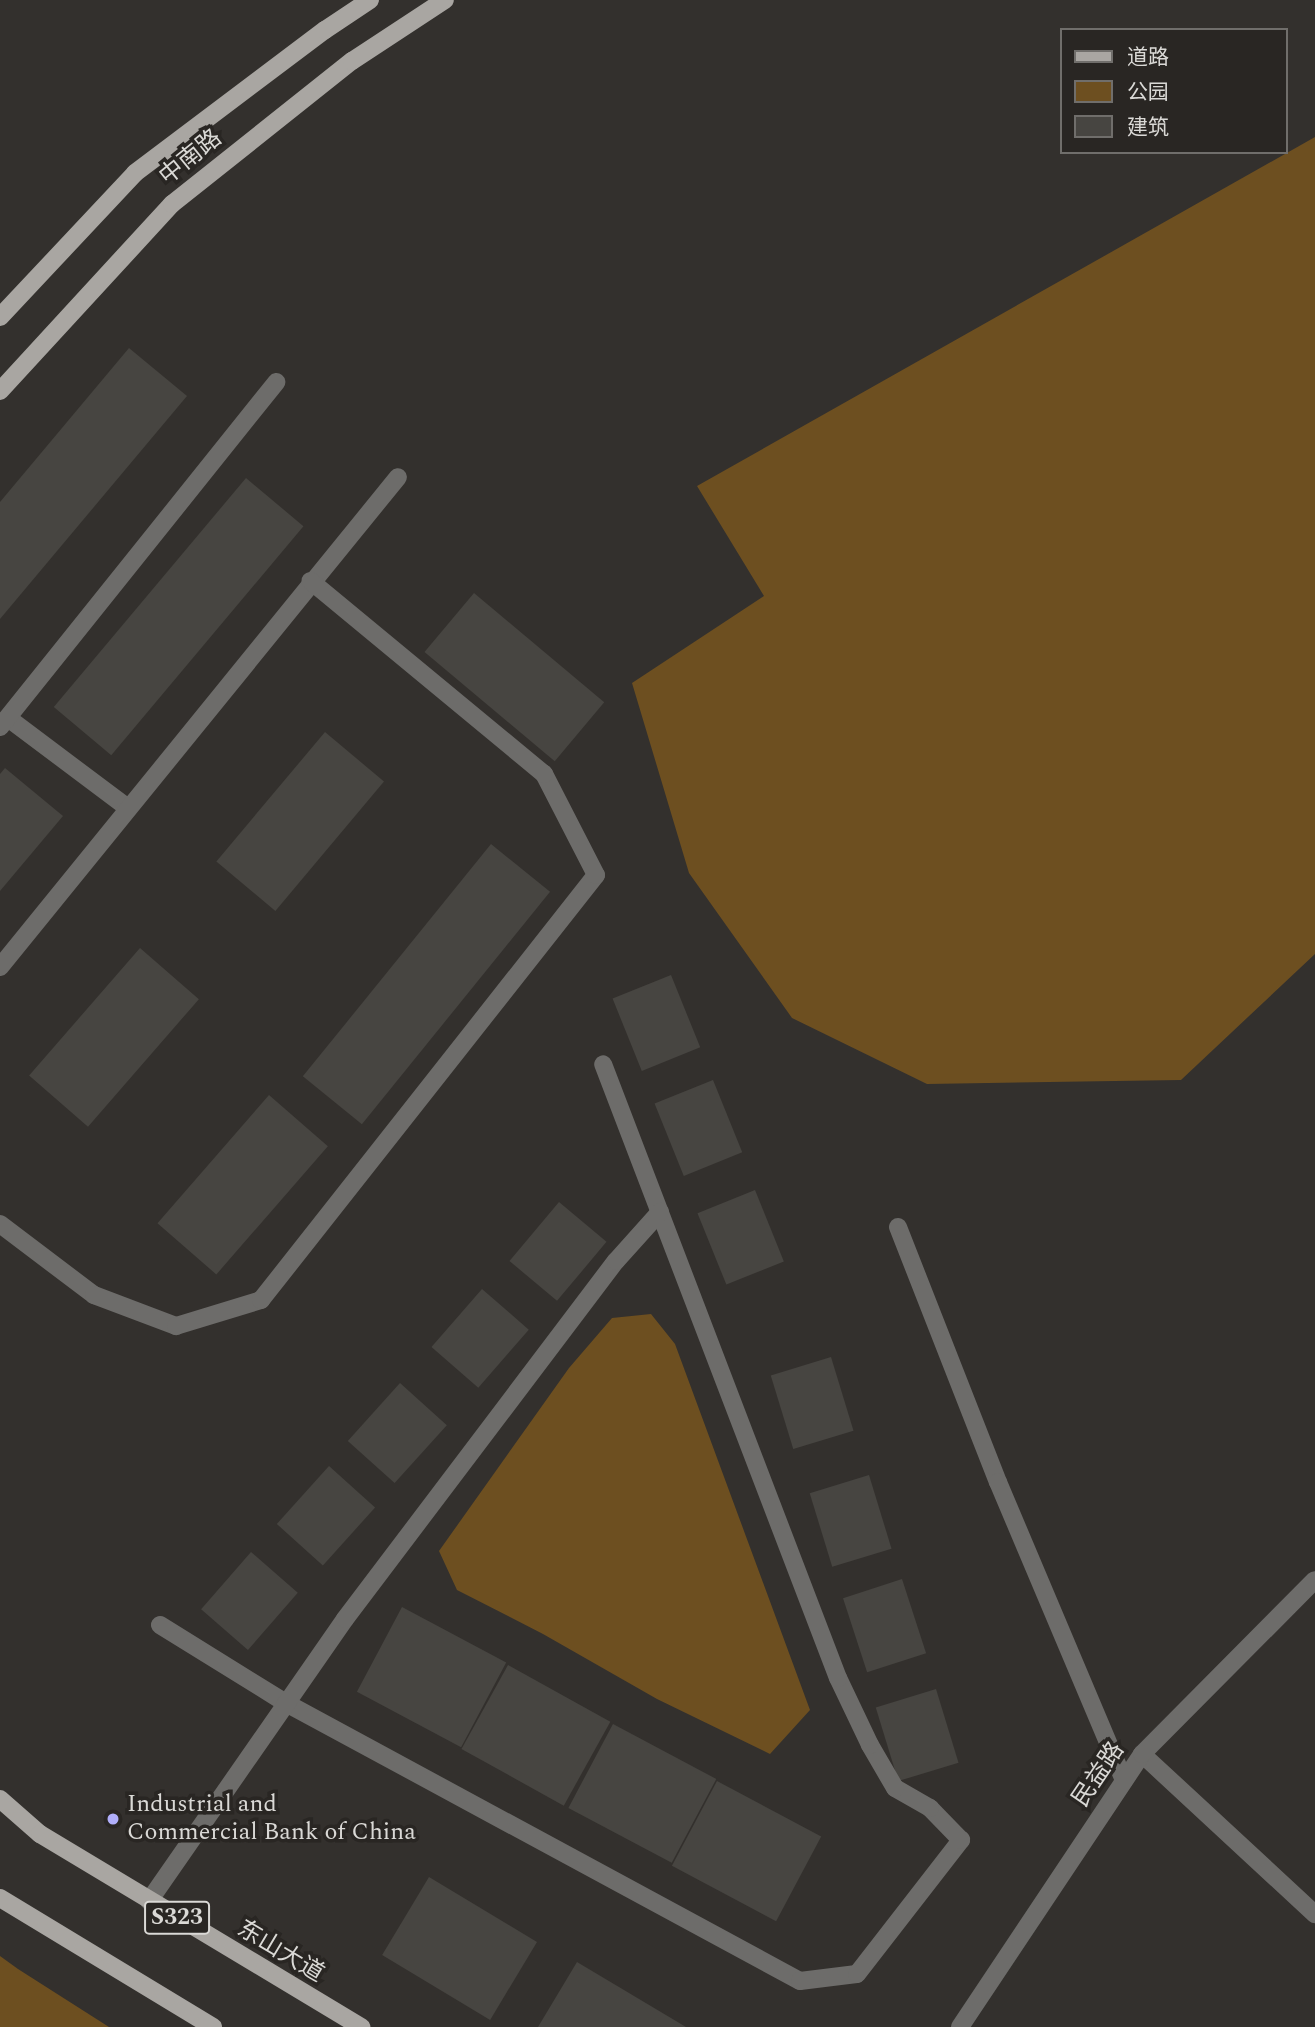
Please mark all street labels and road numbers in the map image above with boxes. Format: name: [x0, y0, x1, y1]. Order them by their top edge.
street label: 中南路: [154, 124, 228, 192]
street label: 民益路: [1067, 1737, 1131, 1813]
road number: S323: [144, 1898, 210, 1938]
street label: 东山大道: [231, 1915, 329, 1989]

